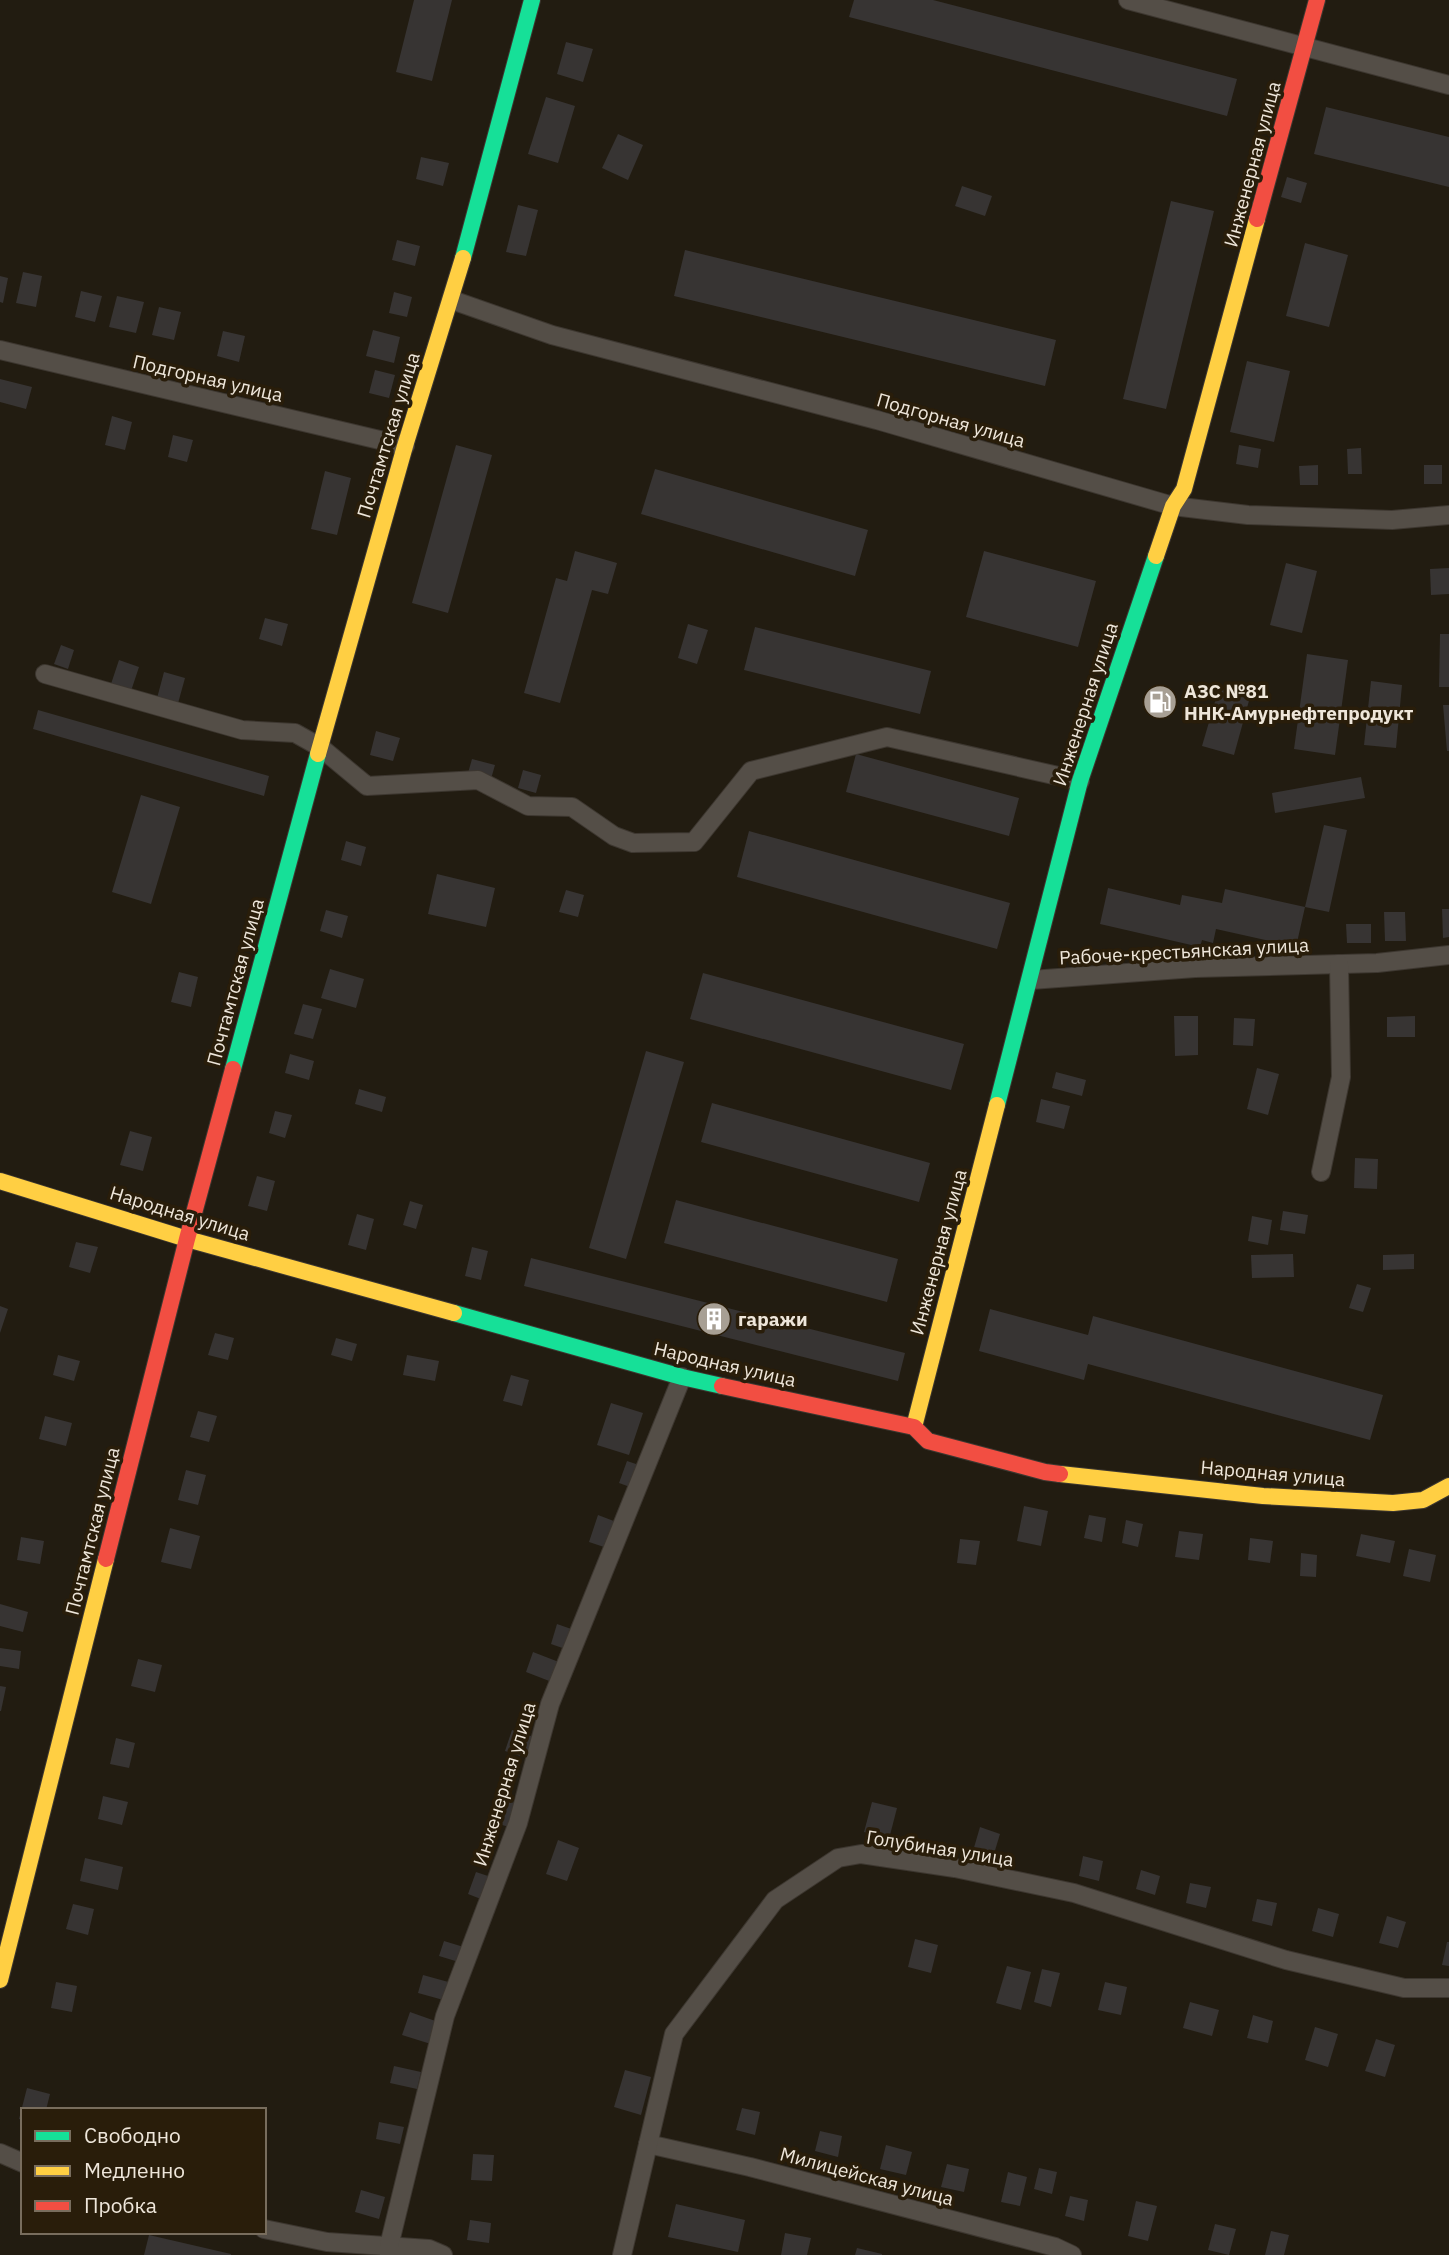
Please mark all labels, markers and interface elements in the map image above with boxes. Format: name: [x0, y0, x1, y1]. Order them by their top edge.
street label: Инженерная улица: [1218, 79, 1286, 249]
street label: Подгорная улица: [131, 349, 285, 407]
street label: Почтамтская улица: [351, 349, 425, 521]
street label: Подгорная улица: [874, 387, 1028, 453]
street label: Инженерная улица: [1047, 619, 1123, 789]
place label: АЗС №81 ННК-Амурнефтепродукт: [1184, 679, 1413, 725]
fuel station icon: АЗС №81 ННК-Амурнефтепродукт: [1141, 683, 1179, 721]
street label: Почтамтская улица: [201, 896, 269, 1068]
street label: Рабоче-крестьянская улица: [1058, 932, 1310, 970]
street label: Инженерная улица: [904, 1167, 972, 1337]
street label: Народная улица: [107, 1180, 253, 1246]
building icon: гаражи: [695, 1300, 733, 1338]
place label: гаражи: [738, 1307, 808, 1331]
street label: Народная улица: [652, 1336, 798, 1392]
street label: Почтамтская улица: [60, 1445, 124, 1617]
street label: Народная улица: [1200, 1455, 1346, 1491]
street label: Инженерная улица: [468, 1699, 540, 1869]
street label: Голубиная улица: [865, 1825, 1015, 1871]
legend: [21, 2108, 266, 2234]
text: Свободно: [84, 2121, 181, 2149]
street label: Милицейская улица: [778, 2141, 956, 2211]
text: Медленно: [84, 2156, 185, 2184]
text: Пробка: [84, 2191, 157, 2219]

